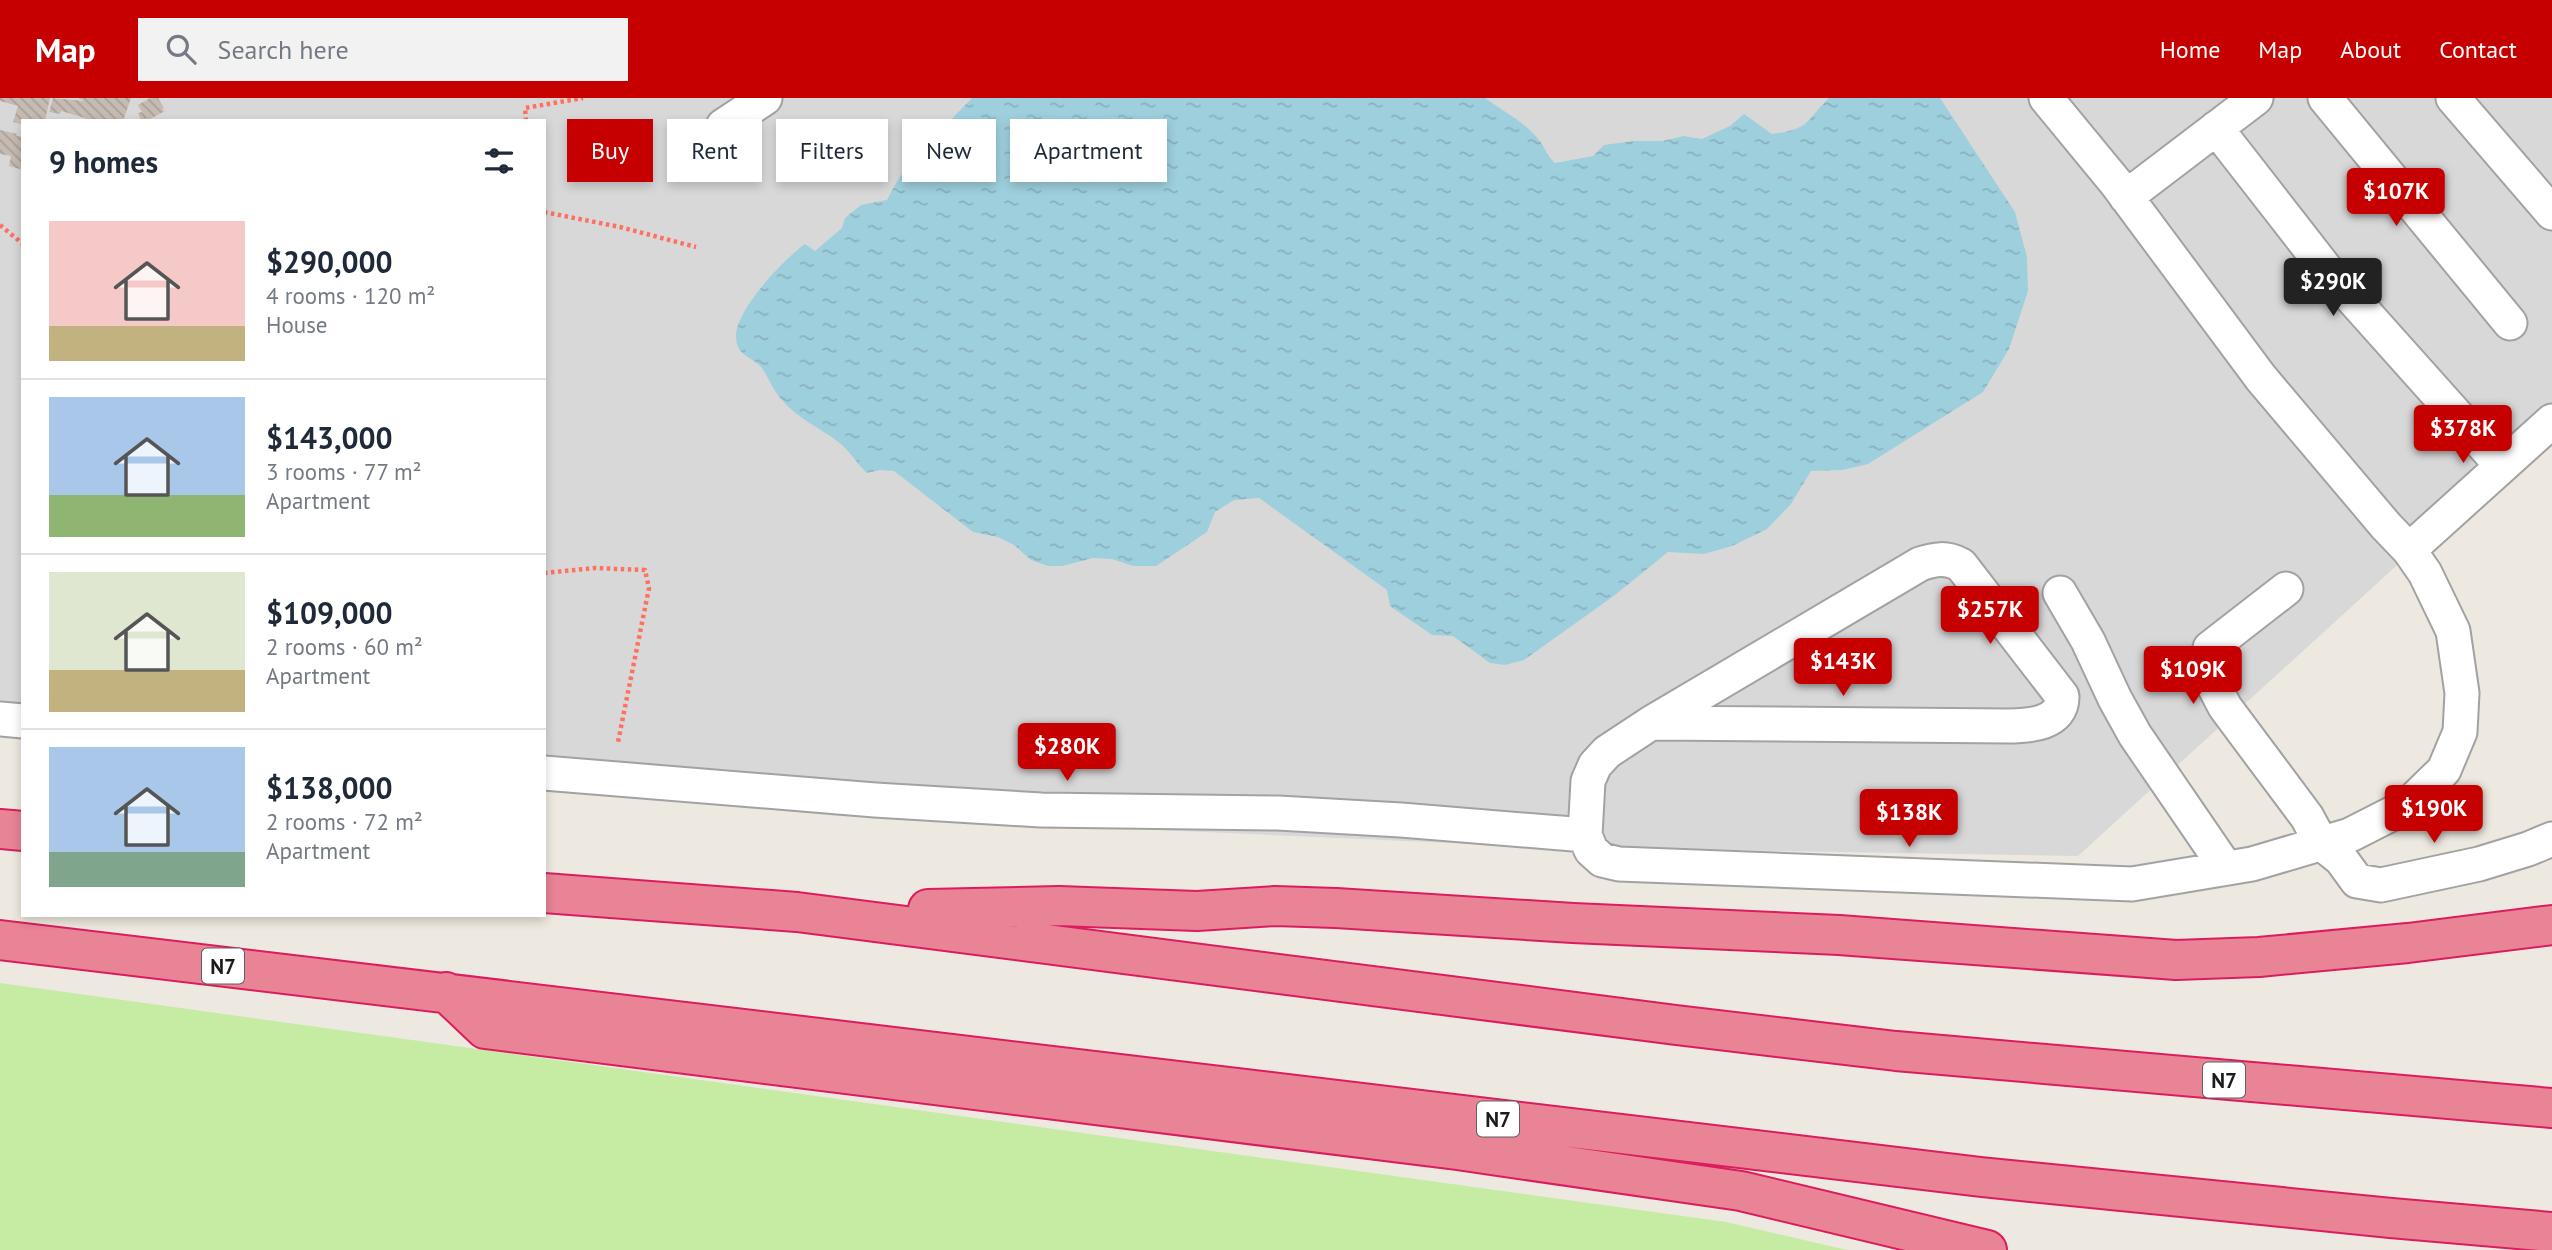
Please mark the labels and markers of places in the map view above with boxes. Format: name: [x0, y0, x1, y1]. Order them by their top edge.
pin: $107K: [2347, 169, 2445, 228]
pin: $290K: [2284, 258, 2382, 318]
pin: $378K: [2414, 406, 2512, 465]
pin: $257K: [1941, 587, 2039, 646]
pin: $143K: [1794, 638, 1892, 698]
pin: $109K: [2144, 646, 2242, 706]
pin: $280K: [1018, 724, 1116, 783]
pin: $190K: [2385, 786, 2483, 845]
pin: $138K: [1860, 790, 1958, 849]

